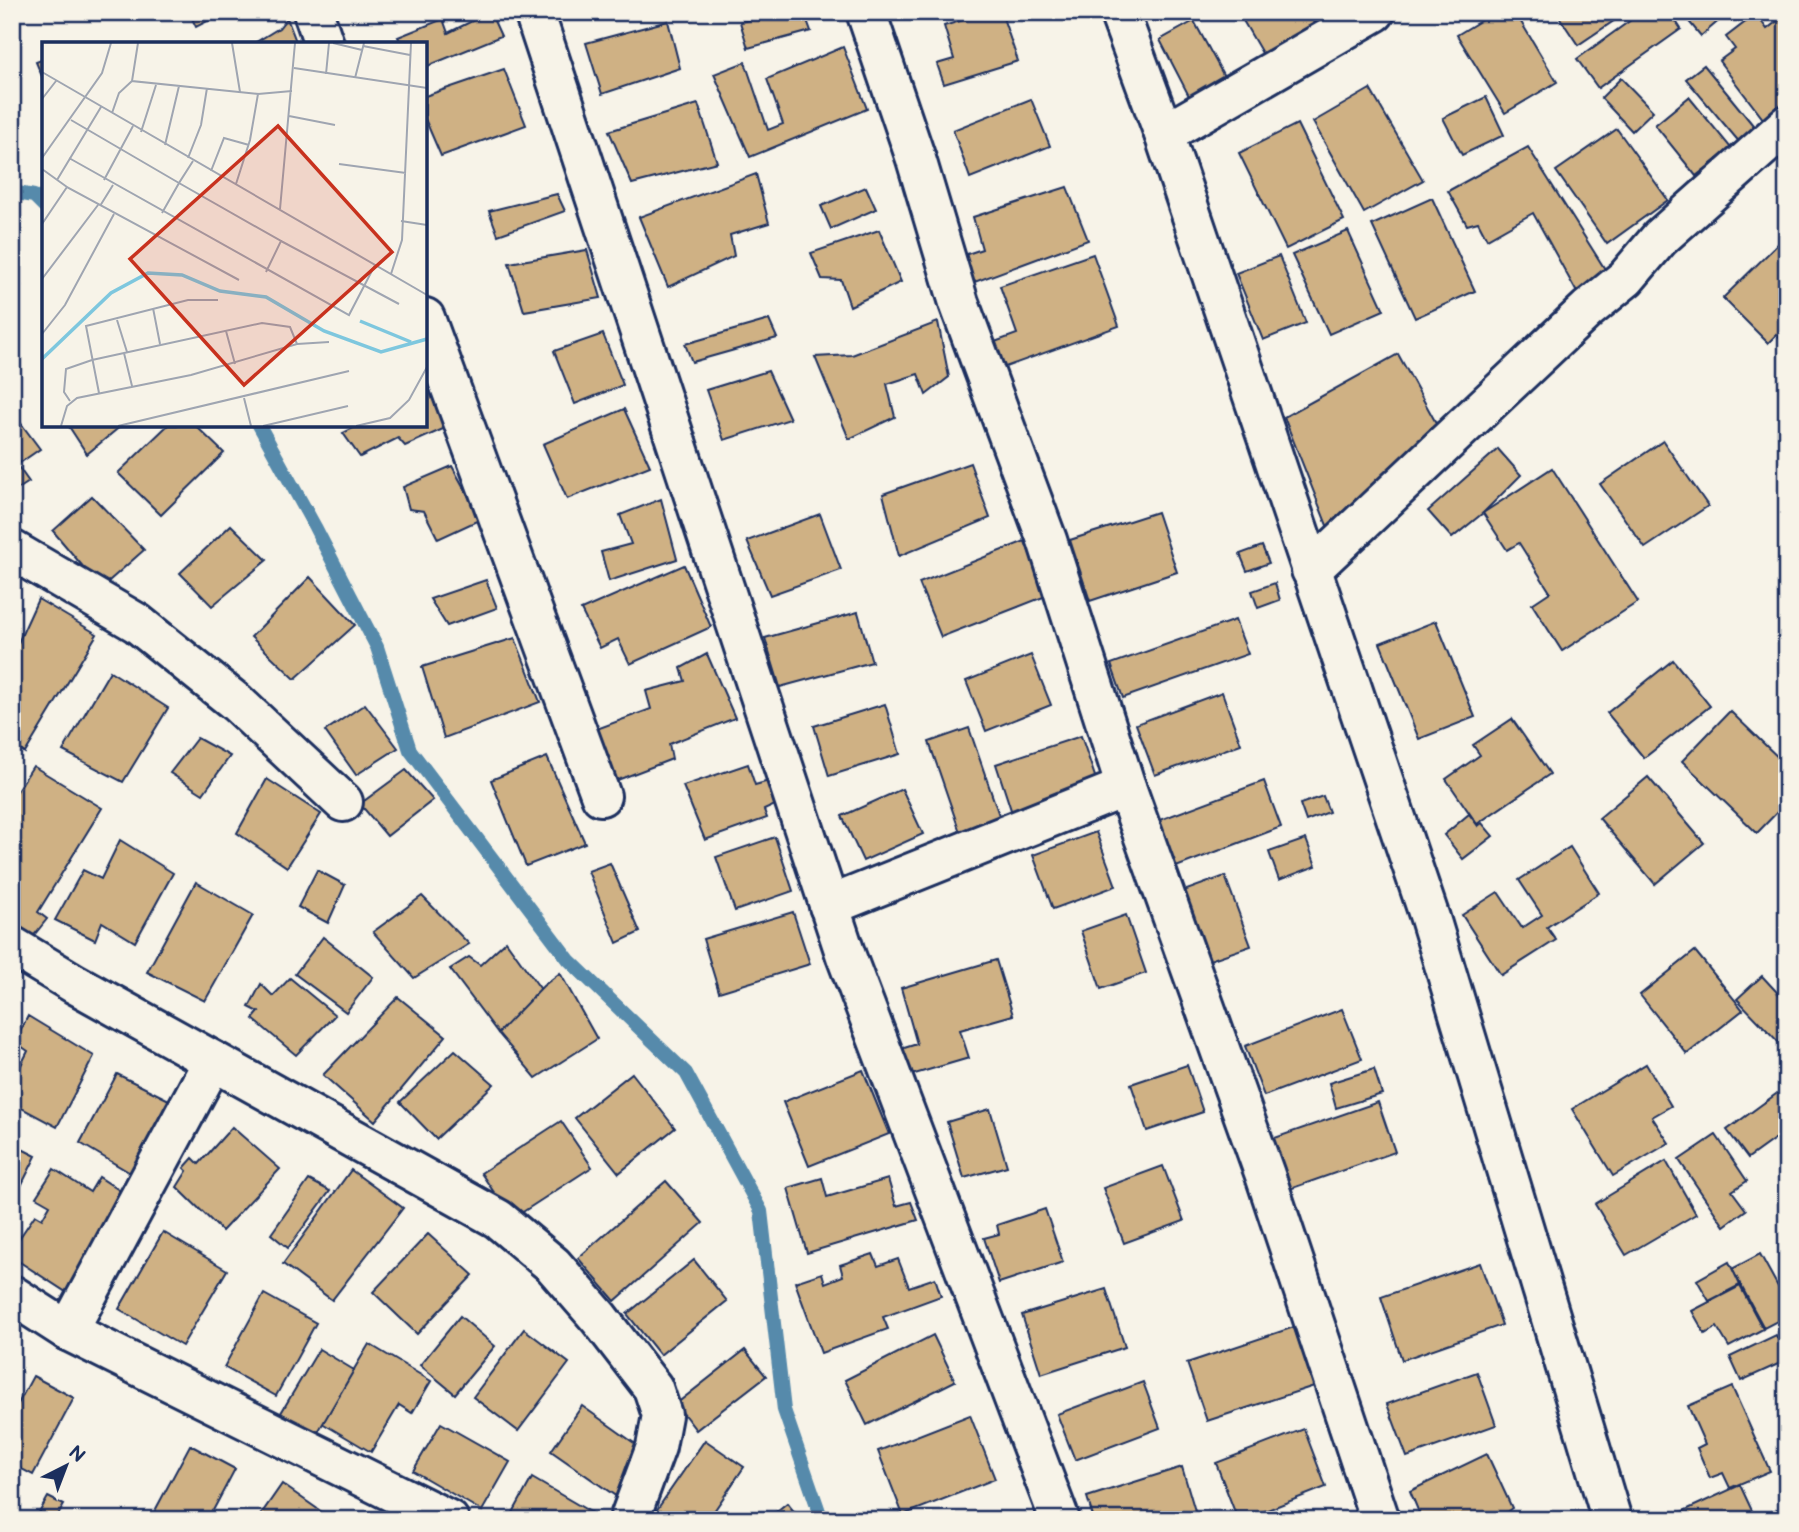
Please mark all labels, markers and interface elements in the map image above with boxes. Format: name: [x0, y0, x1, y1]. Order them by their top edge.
inset map: [42, 42, 427, 427]
north arrow: [32, 1430, 102, 1500]
text: N: [63, 1441, 89, 1468]

